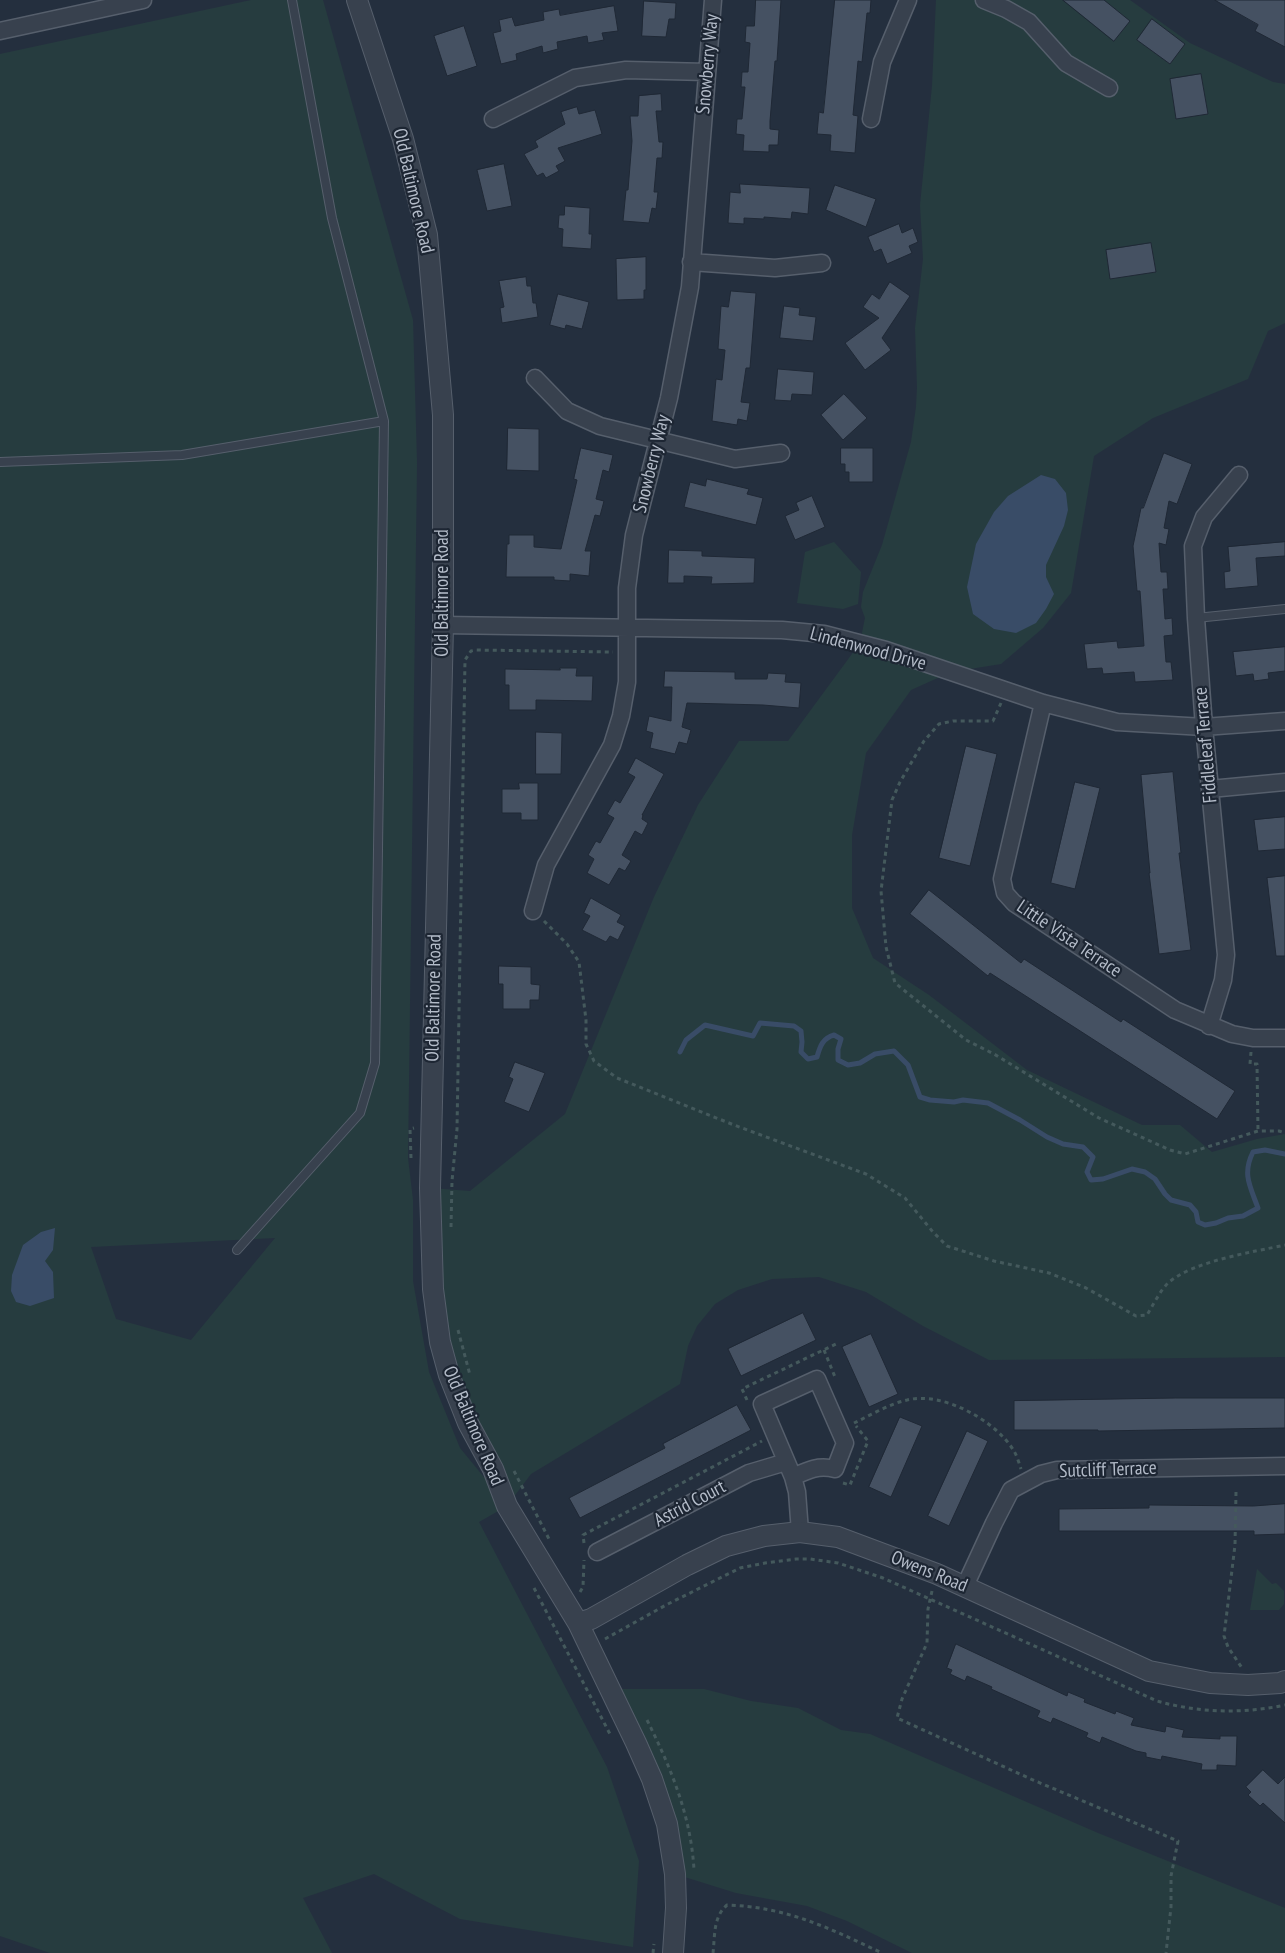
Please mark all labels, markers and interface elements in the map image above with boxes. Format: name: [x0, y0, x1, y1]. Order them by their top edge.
street label: Snowberry Way: [692, 13, 724, 115]
street label: Old Baltimore Road: [388, 126, 438, 256]
street label: Snowberry Way: [629, 413, 675, 515]
street label: Old Baltimore Road: [432, 529, 454, 657]
street label: Lindenwood Drive: [808, 623, 928, 675]
street label: Fiddleleaf Terrace: [1190, 686, 1222, 804]
street label: Little Vista Terrace: [1012, 896, 1126, 982]
street label: Old Baltimore Road: [421, 934, 447, 1062]
street label: Old Baltimore Road: [438, 1363, 508, 1489]
street label: Sutcliff Terrace: [1059, 1457, 1157, 1483]
street label: Astrid Court: [650, 1476, 730, 1532]
street label: Owens Road: [887, 1546, 971, 1598]

